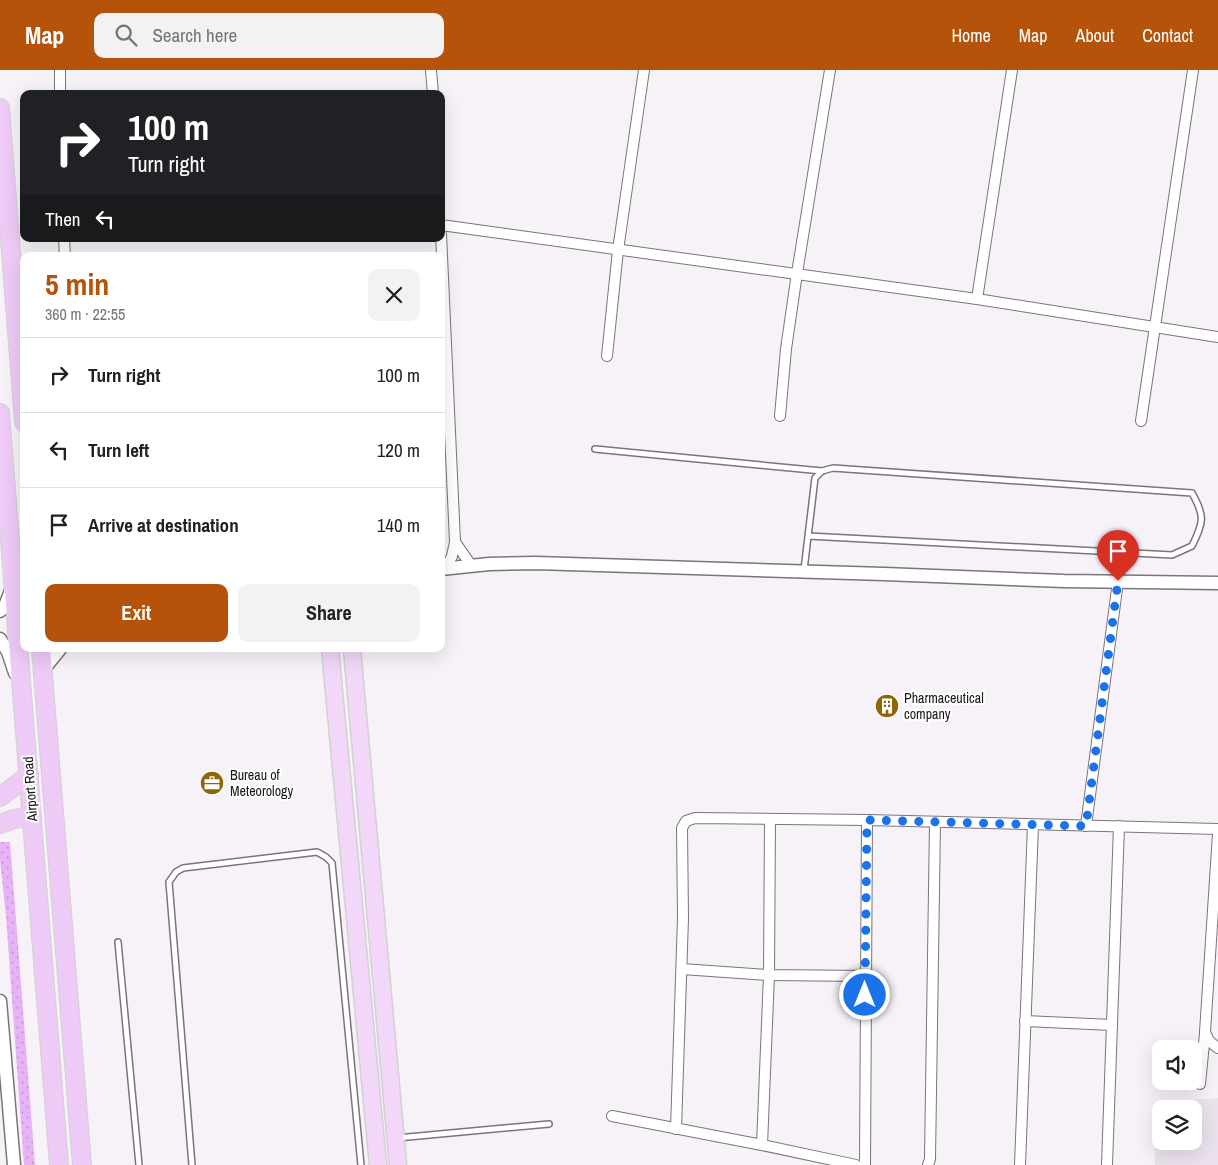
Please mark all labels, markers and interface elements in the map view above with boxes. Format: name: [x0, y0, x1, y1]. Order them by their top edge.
search box: [94, 13, 444, 58]
text: Map: [25, 19, 64, 51]
icon: search: [112, 21, 140, 49]
text: Search here: [152, 22, 237, 48]
text: Home: [951, 23, 991, 48]
text: Map: [1019, 23, 1048, 48]
text: About: [1076, 23, 1114, 48]
text: Contact: [1142, 23, 1193, 48]
text: 100 m: [128, 104, 209, 151]
icon: right: [45, 110, 110, 175]
text: Turn right: [128, 149, 205, 179]
icon: left: [91, 205, 119, 233]
text: Then: [45, 206, 81, 232]
text: 5 min: [45, 264, 109, 304]
button: close: [368, 269, 420, 321]
text: 360 m · 22:55: [45, 303, 125, 325]
icon: right: [45, 361, 73, 389]
text: Turn right: [88, 362, 160, 388]
text: 100 m: [377, 362, 420, 388]
icon: left: [45, 436, 73, 464]
text: Turn left: [88, 437, 149, 463]
text: 120 m: [377, 437, 420, 463]
icon: arrive: [45, 511, 73, 539]
text: Arrive at destination: [88, 512, 239, 538]
text: 140 m: [377, 512, 420, 538]
pin: [1097, 530, 1139, 581]
icon: arrive: [1104, 537, 1132, 565]
button: Exit: [45, 584, 228, 642]
button: Share: [238, 584, 420, 642]
place label: Pharmaceutical company: [904, 689, 984, 723]
building icon: Pharmaceutical company: [874, 693, 900, 719]
street label: Airport Road: [19, 756, 41, 823]
place label: Bureau of Meteorology: [230, 766, 293, 800]
office icon: Bureau of Meteorology: [199, 770, 225, 796]
position arrow: [838, 968, 890, 1020]
map controls: [1152, 1040, 1202, 1150]
button: sound: [1152, 1040, 1202, 1090]
button: layers: [1152, 1100, 1202, 1150]

